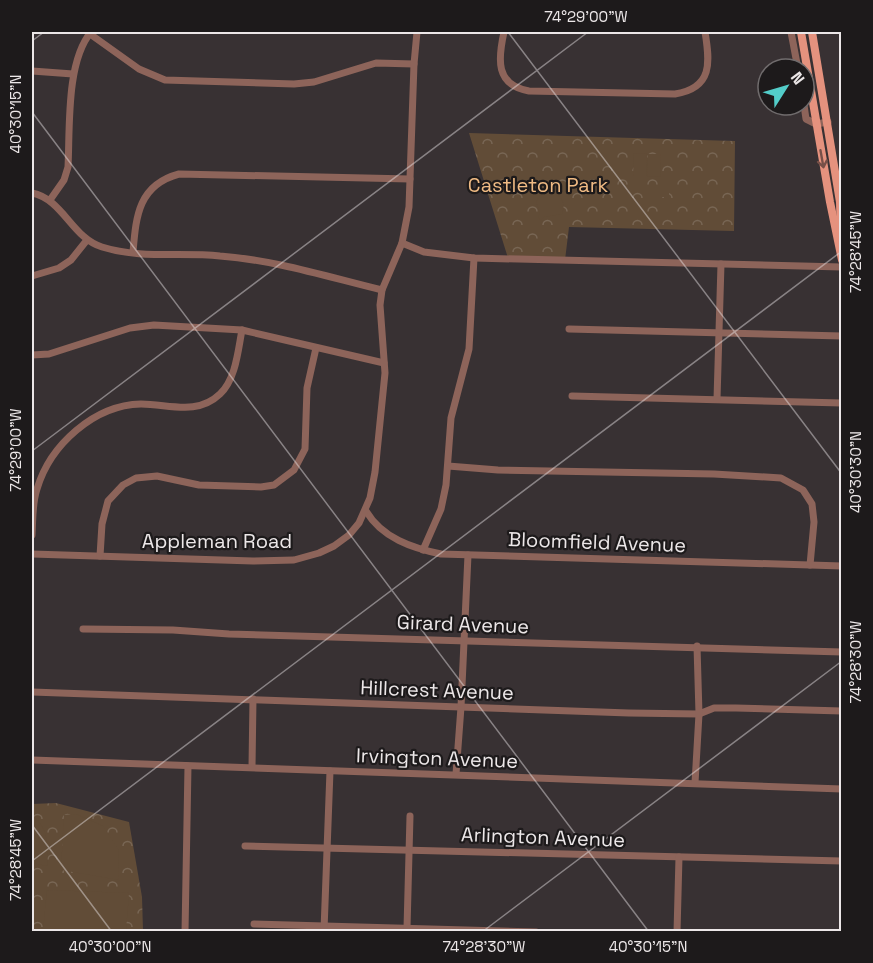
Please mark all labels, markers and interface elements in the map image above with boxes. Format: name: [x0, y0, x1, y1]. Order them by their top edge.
text: 74°29'00"W: [544, 7, 628, 26]
north arrow: [756, 57, 816, 117]
text: N: [786, 68, 809, 89]
text: 40°30'15"N: [6, 75, 25, 153]
one-way arrow: [817, 148, 828, 168]
park label: Castleton Park: [468, 172, 608, 198]
text: 74°28'45"W: [846, 211, 865, 293]
text: 74°29'00"W: [6, 408, 25, 492]
text: 40°30'30"N: [846, 431, 865, 513]
street label: Bloomfield Avenue: [508, 526, 686, 558]
street label: Appleman Road: [142, 528, 292, 554]
street label: Girard Avenue: [396, 609, 530, 639]
text: 74°28'30"W: [846, 621, 865, 704]
street label: Hillcrest Avenue: [360, 674, 514, 706]
street label: Irvington Avenue: [356, 742, 518, 774]
text: 74°28'45"W: [6, 819, 25, 901]
street label: Arlington Avenue: [461, 821, 625, 853]
text: 40°30'00"N: [69, 937, 151, 956]
text: 74°28'30"W: [443, 937, 526, 956]
text: 40°30'15"N: [609, 937, 687, 956]

